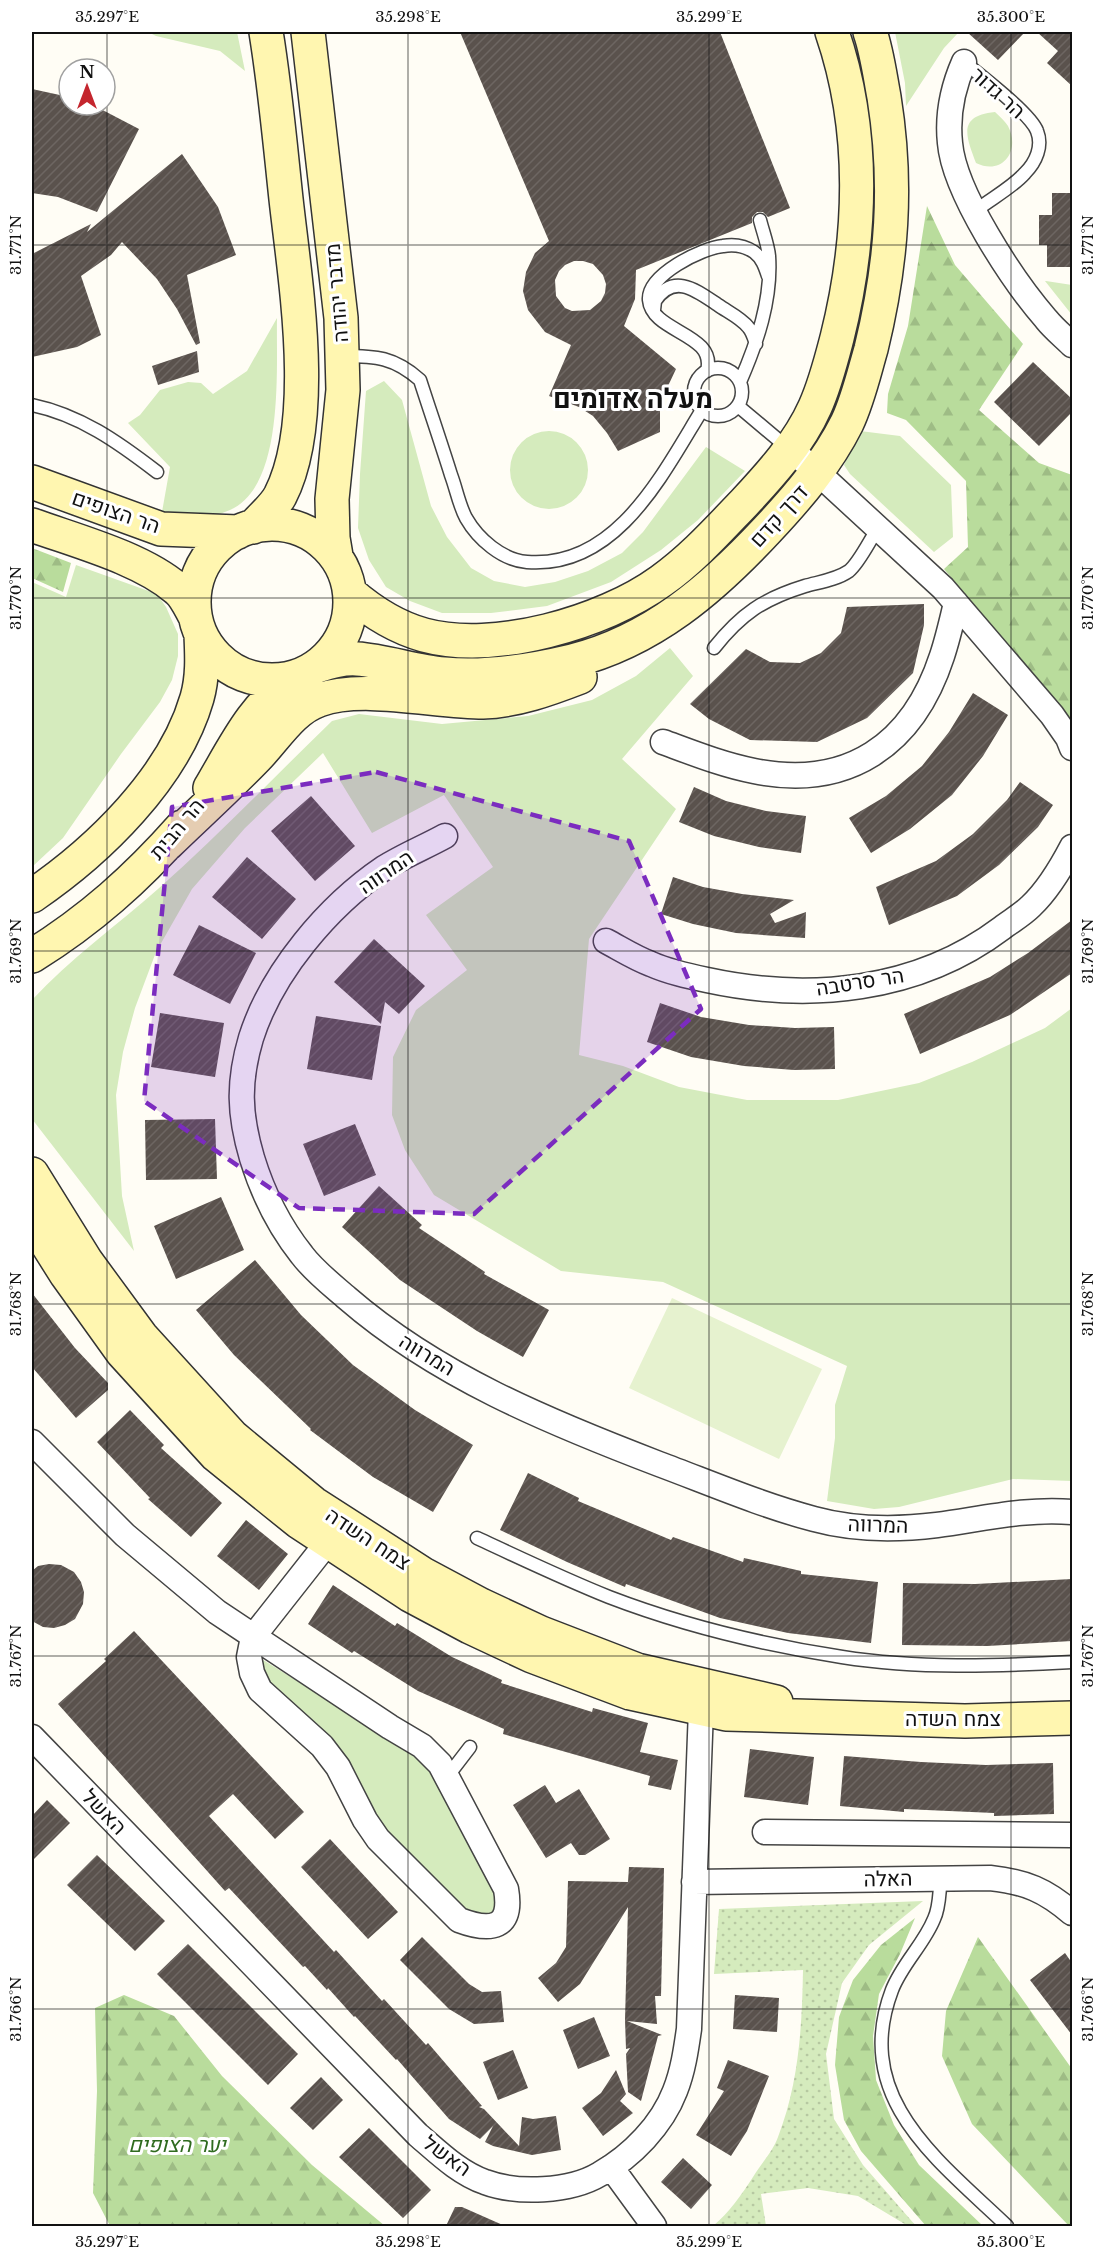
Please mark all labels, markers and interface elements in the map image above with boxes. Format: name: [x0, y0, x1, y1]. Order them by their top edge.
text: 35.297°E: [75, 7, 139, 26]
text: 35.298°E: [375, 7, 441, 26]
text: 35.299°E: [676, 7, 742, 26]
text: 35.300°E: [977, 7, 1045, 26]
north arrow: [57, 57, 117, 117]
text: N: [79, 62, 95, 82]
street label: הר גדור: [965, 62, 1031, 124]
text: 31.771°N: [6, 215, 25, 275]
text: 31.771°N: [1078, 215, 1097, 275]
street label: מדבר יהודה: [320, 242, 354, 344]
district label: מעלה אדומים: [553, 382, 713, 415]
street label: דרך קדם: [744, 479, 814, 553]
street label: הר הצופים: [68, 485, 164, 539]
text: 31.770°N: [6, 566, 25, 630]
text: 31.770°N: [1078, 566, 1097, 630]
street label: הר הבית: [144, 793, 210, 865]
street label: המרווה: [354, 844, 418, 900]
text: 31.769°N: [6, 918, 25, 984]
text: 31.769°N: [1078, 918, 1097, 984]
street label: הר סרטבה: [814, 962, 906, 1002]
text: 31.768°N: [6, 1272, 25, 1336]
text: 31.768°N: [1078, 1272, 1097, 1336]
street label: המרווה: [394, 1328, 460, 1382]
street label: צמח השדה: [321, 1502, 415, 1576]
street label: המרווה: [847, 1511, 909, 1539]
text: 31.767°N: [6, 1624, 25, 1688]
text: 31.767°N: [1078, 1624, 1097, 1688]
street label: צמח השדה: [905, 1706, 1001, 1732]
street label: האשל: [76, 1784, 132, 1840]
street label: האלה: [863, 1866, 913, 1892]
text: 31.766°N: [6, 1976, 25, 2042]
text: 31.766°N: [1078, 1976, 1097, 2042]
street label: האשל: [418, 2130, 476, 2182]
park label: יער הצופים: [128, 2132, 227, 2158]
text: 35.297°E: [75, 2232, 139, 2251]
text: 35.298°E: [375, 2232, 441, 2251]
text: 35.299°E: [676, 2232, 742, 2251]
text: 35.300°E: [977, 2232, 1045, 2251]

